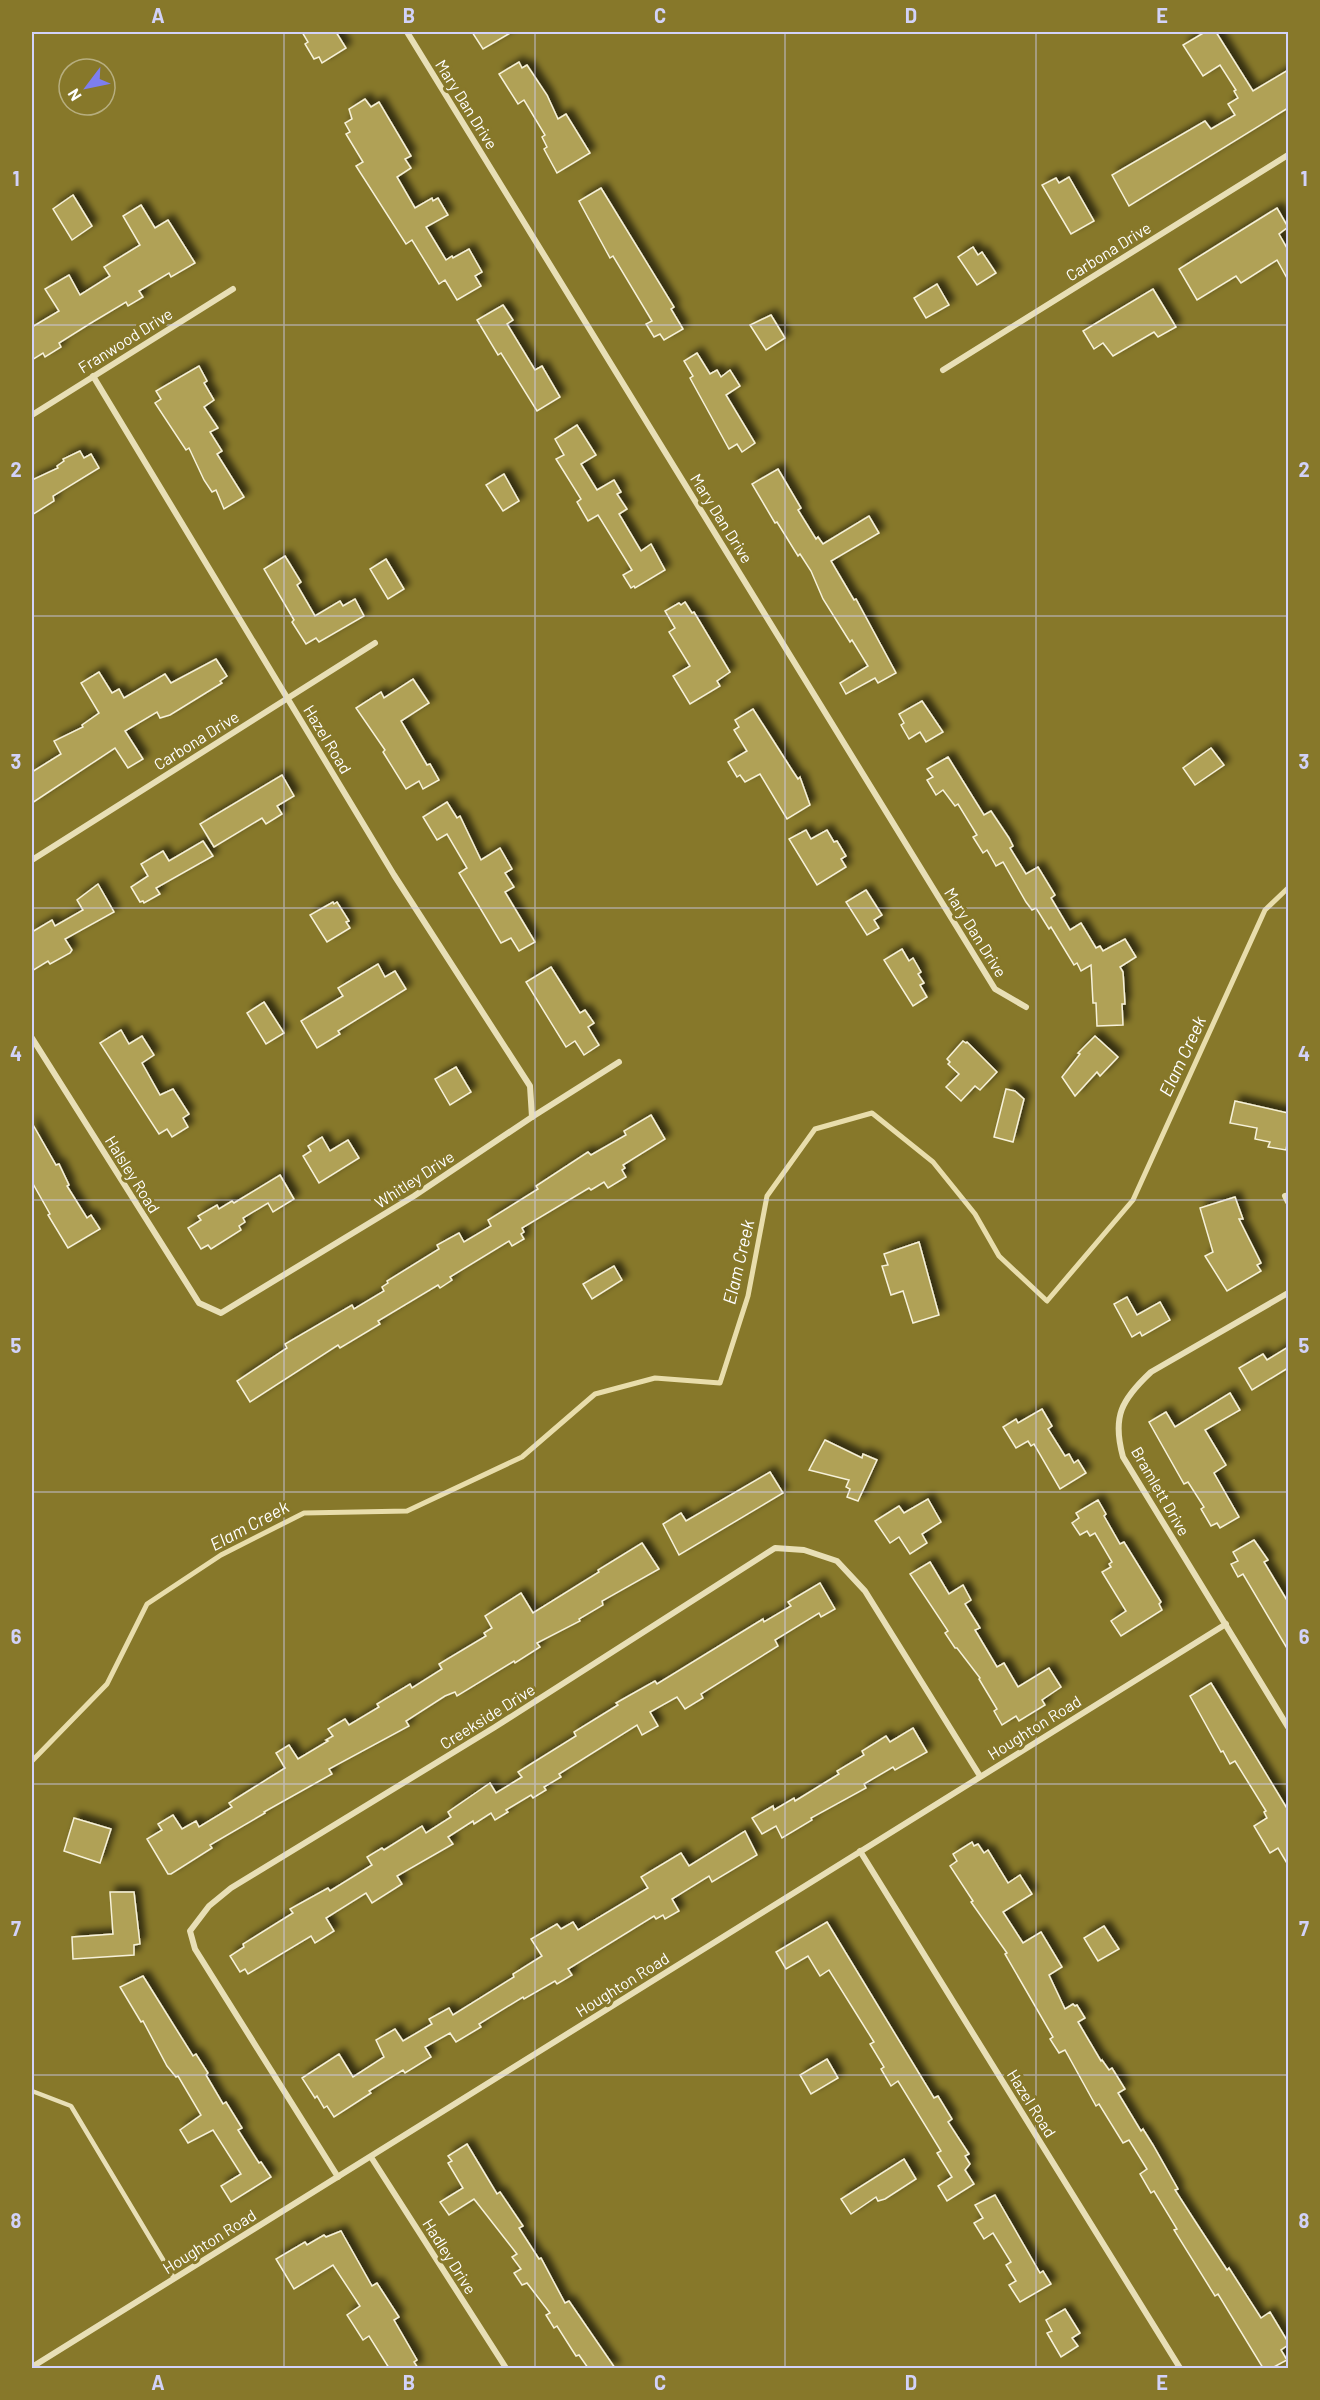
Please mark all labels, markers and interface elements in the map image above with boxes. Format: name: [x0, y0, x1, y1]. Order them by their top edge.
text: A: [151, 3, 165, 27]
text: B: [403, 3, 415, 27]
text: C: [654, 3, 666, 27]
text: D: [905, 3, 917, 27]
text: E: [1156, 3, 1168, 27]
street label: Mary Dan Drive: [432, 56, 502, 152]
north arrow: [57, 57, 117, 117]
text: N: [63, 86, 85, 105]
text: 1: [12, 166, 20, 190]
text: 1: [1300, 166, 1308, 190]
street label: Carbona Drive: [1062, 217, 1154, 285]
street label: Franwood Drive: [74, 303, 176, 377]
text: 2: [10, 457, 22, 481]
text: 2: [1298, 457, 1310, 481]
street label: Mary Dan Drive: [687, 470, 757, 566]
street label: Hazel Road: [300, 701, 356, 777]
street label: Carbona Drive: [150, 706, 242, 774]
text: 3: [11, 749, 21, 773]
text: 3: [1299, 749, 1309, 773]
street label: Mary Dan Drive: [941, 884, 1011, 980]
water label: Elam Creek: [1154, 1012, 1210, 1100]
text: 4: [10, 1041, 22, 1065]
text: 4: [1298, 1041, 1310, 1065]
street label: Halsley Road: [102, 1132, 164, 1216]
street label: Whitley Drive: [371, 1146, 457, 1212]
water label: Elam Creek: [718, 1217, 758, 1307]
text: 5: [11, 1333, 22, 1357]
text: 5: [1299, 1333, 1310, 1357]
street label: Bramlett Drive: [1128, 1443, 1194, 1539]
water label: Elam Creek: [206, 1495, 292, 1555]
text: 6: [11, 1624, 22, 1648]
text: 6: [1299, 1624, 1310, 1648]
street label: Creekside Drive: [436, 1679, 538, 1753]
street label: Houghton Road: [984, 1691, 1084, 1763]
text: 7: [11, 1916, 21, 1940]
text: 7: [1299, 1916, 1309, 1940]
street label: Houghton Road: [572, 1948, 672, 2020]
street label: Hazel Road: [1004, 2066, 1060, 2140]
street label: Houghton Road: [159, 2205, 259, 2277]
text: 8: [11, 2208, 22, 2232]
text: 8: [1299, 2208, 1310, 2232]
street label: Hadley Drive: [419, 2215, 481, 2297]
text: A: [151, 2370, 165, 2394]
text: B: [403, 2370, 415, 2394]
text: C: [654, 2370, 666, 2394]
text: D: [905, 2370, 917, 2394]
text: E: [1156, 2370, 1168, 2394]

